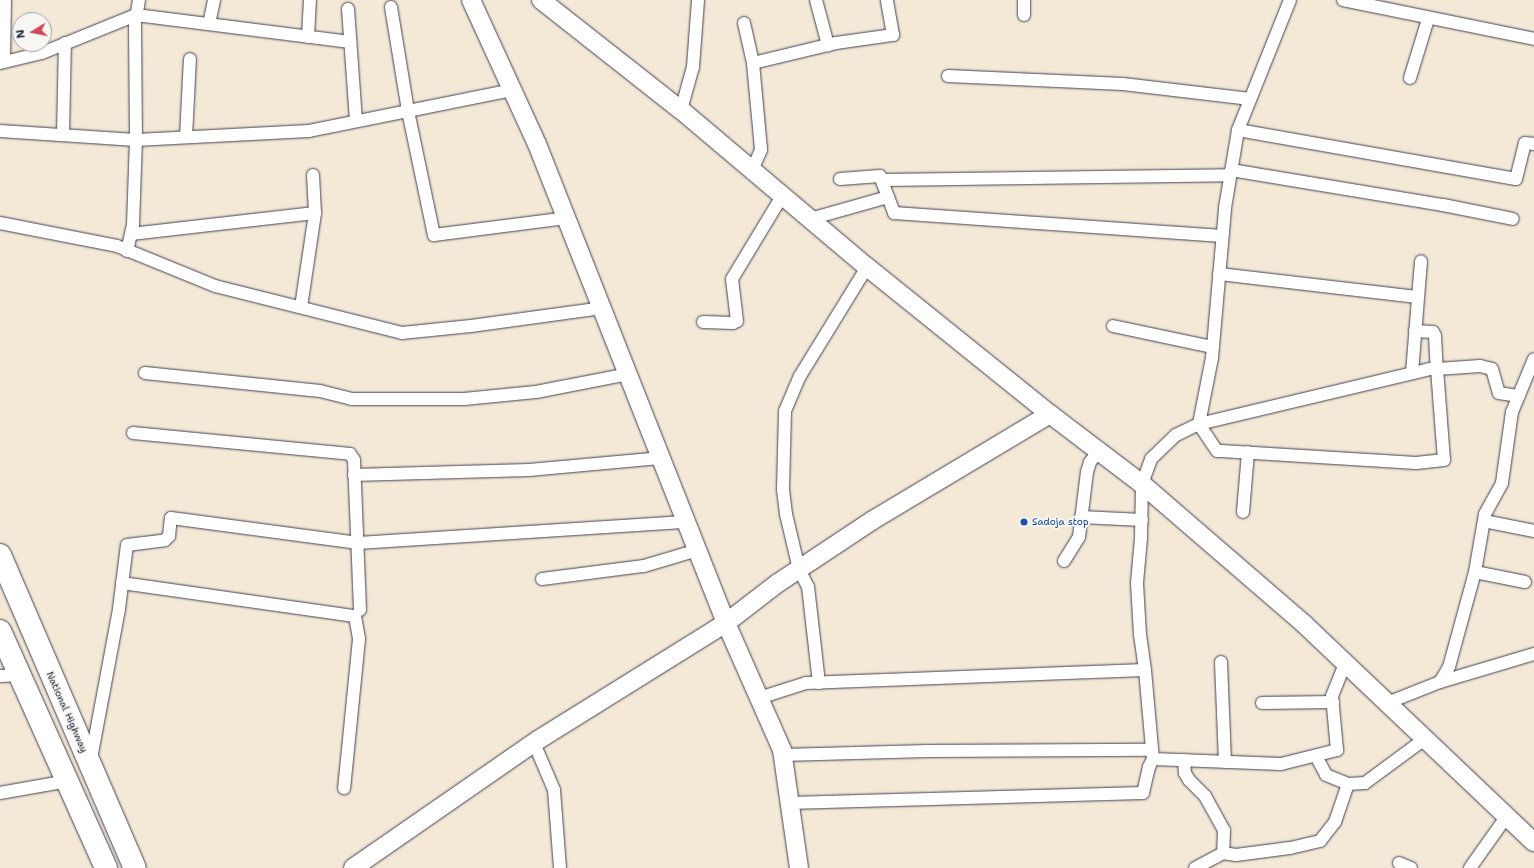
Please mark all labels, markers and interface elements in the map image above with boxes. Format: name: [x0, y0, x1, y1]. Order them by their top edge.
north arrow: [12, 12, 52, 52]
text: N: [13, 28, 29, 40]
place label: Sadoja stop: [1032, 516, 1089, 528]
marker: Sadoja stop: [1019, 517, 1029, 527]
street label: National Highway: [44, 670, 90, 754]

